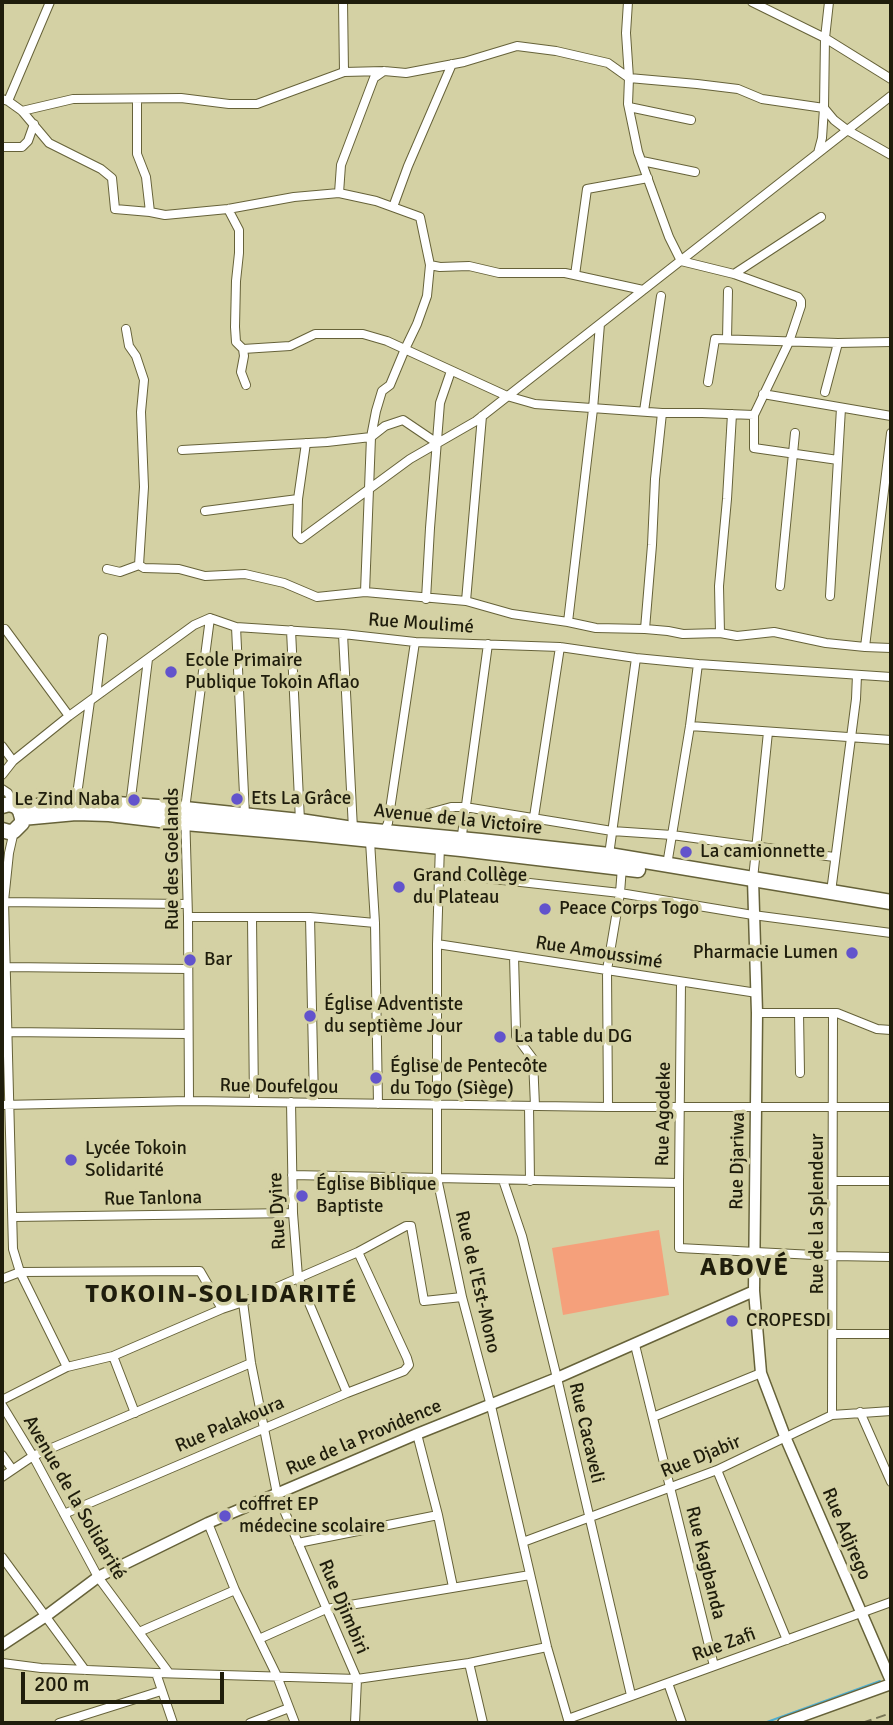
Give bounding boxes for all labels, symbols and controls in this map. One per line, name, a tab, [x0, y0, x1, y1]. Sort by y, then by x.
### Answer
street label: Rue Moulimé	[367, 609, 475, 639]
place label: Ecole Primaire Publique Tokoin Aflao	[185, 650, 360, 694]
marker: Ecole Primaire Publique Tokoin Aflao	[163, 664, 179, 680]
street label: Rue des Goelands	[162, 788, 184, 930]
place label: Ets La Grâce	[251, 788, 351, 810]
place label: Le Zind Naba	[14, 789, 120, 811]
marker: Ets La Grâce	[229, 791, 245, 807]
marker: Le Zind Naba	[126, 792, 142, 808]
street label: Avenue de la Victoire	[373, 800, 543, 840]
place label: La camionnette	[700, 841, 825, 863]
marker: La camionnette	[678, 844, 694, 860]
place label: Grand Collège du Plateau	[413, 865, 527, 909]
marker: Grand Collège du Plateau	[391, 879, 407, 895]
place label: Peace Corps Togo	[559, 898, 699, 920]
marker: Peace Corps Togo	[537, 901, 553, 917]
street label: Rue Amoussimé	[534, 932, 664, 974]
place label: Pharmacie Lumen	[693, 942, 838, 964]
marker: Pharmacie Lumen	[844, 945, 860, 961]
place label: Bar	[204, 949, 232, 971]
marker: Bar	[182, 952, 198, 968]
place label: Église Adventiste du septième Jour	[324, 994, 463, 1038]
marker: Église Adventiste du septième Jour	[302, 1008, 318, 1024]
place label: La table du DG	[514, 1026, 632, 1048]
marker: La table du DG	[492, 1029, 508, 1045]
place label: Église de Pentecôte du Togo (Siège)	[390, 1056, 548, 1100]
street label: Rue Agodeke	[652, 1061, 676, 1167]
marker: Église de Pentecôte du Togo (Siège)	[368, 1070, 384, 1086]
street label: Rue Doufelgou	[219, 1075, 339, 1099]
street label: Rue Djariwa	[726, 1112, 750, 1210]
street label: Rue de la Splendeur	[807, 1133, 829, 1295]
place label: Lycée Tokoin Solidarité	[85, 1138, 187, 1182]
marker: Lycée Tokoin Solidarité	[63, 1152, 79, 1168]
street label: Rue Dyire	[265, 1172, 291, 1250]
place label: Église Biblique Baptiste	[316, 1174, 436, 1218]
street label: Rue Tanlona	[104, 1187, 202, 1211]
marker: Église Biblique Baptiste	[294, 1188, 310, 1204]
street label: Rue de l'Est-Mono	[450, 1209, 504, 1355]
district label: ABOVÉ	[701, 1252, 789, 1284]
district label: TOKOIN-SOLIDARITÉ	[88, 1279, 356, 1311]
place label: CROPESDI	[746, 1310, 831, 1332]
marker: CROPESDI	[724, 1313, 740, 1329]
street label: Rue Cacaveli	[563, 1380, 609, 1486]
street label: Rue Palakoura	[172, 1392, 288, 1458]
street label: Rue de la Providence	[283, 1395, 445, 1481]
street label: Avenue de la Solidarité	[18, 1412, 130, 1584]
street label: Rue Djabir	[658, 1431, 744, 1483]
street label: Rue Adjrego	[816, 1485, 876, 1583]
place label: coffret EP médecine scolaire	[239, 1494, 385, 1538]
street label: Rue Kagbanda	[680, 1504, 730, 1622]
marker: coffret EP médecine scolaire	[217, 1508, 233, 1524]
street label: Rue Djimbiri	[313, 1556, 373, 1658]
street label: Rue Zafi	[689, 1623, 759, 1667]
scale bar	[24, 1658, 228, 1702]
text: 200 m	[34, 1671, 89, 1697]

